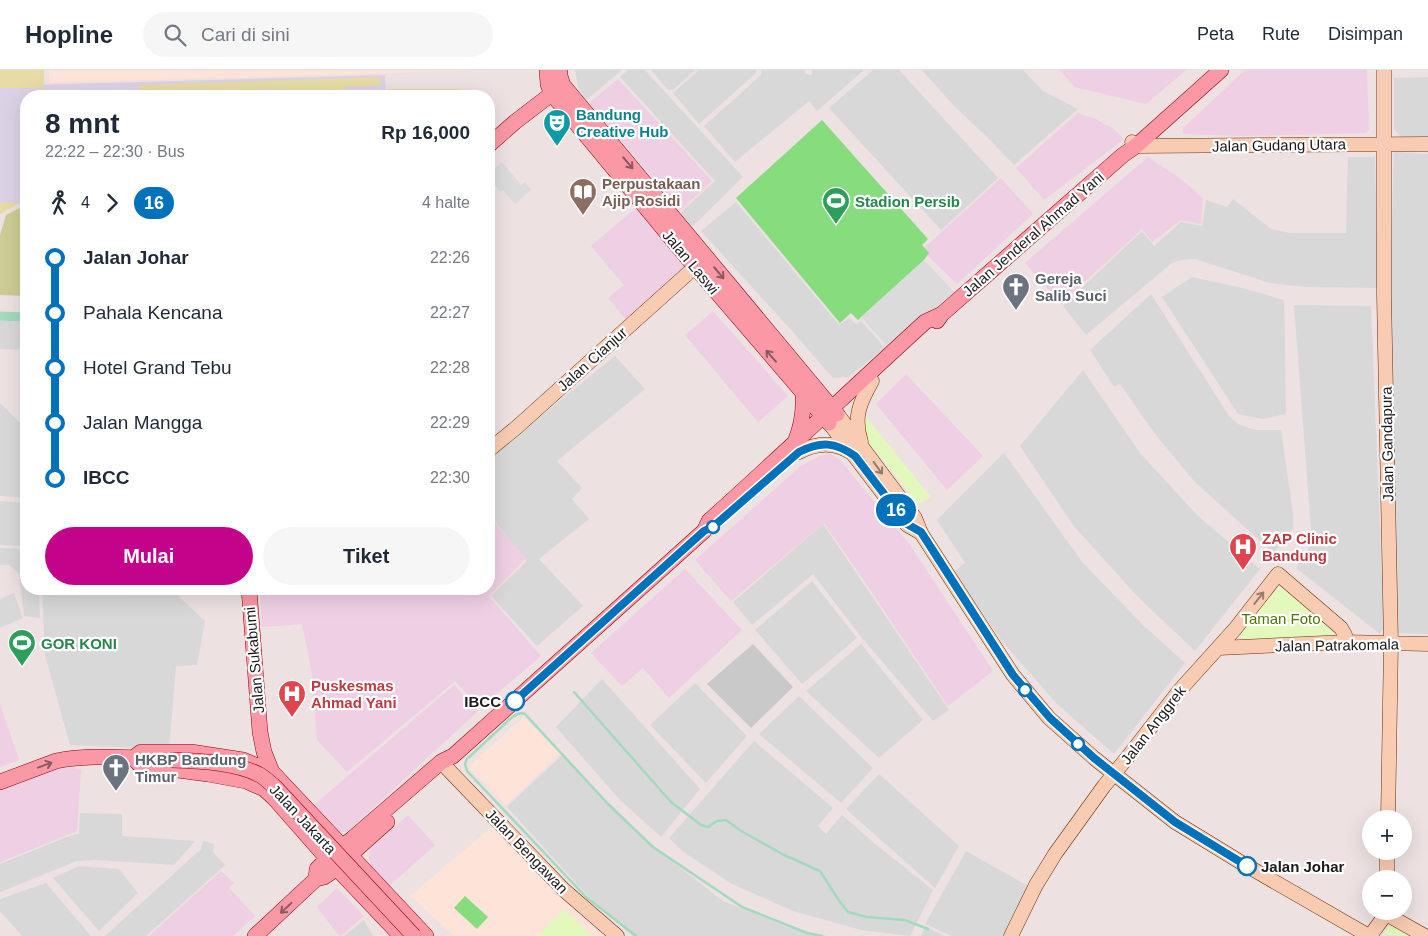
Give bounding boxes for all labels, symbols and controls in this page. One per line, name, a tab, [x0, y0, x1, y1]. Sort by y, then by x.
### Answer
search box	[143, 12, 493, 57]
text: Hopline	[25, 21, 113, 48]
icon: search	[161, 21, 189, 49]
text: Cari di sini	[201, 24, 290, 45]
text: Peta	[1197, 24, 1234, 44]
text: Rute	[1262, 24, 1300, 44]
text: Disimpan	[1328, 24, 1403, 44]
place label: Bandung Creative Hub	[576, 106, 669, 140]
text: 8 mnt	[45, 108, 120, 139]
theatre icon: Bandung Creative Hub	[542, 108, 572, 147]
text: Rp 16,000	[381, 122, 470, 143]
street label: Jalan Gudang Utara	[1212, 135, 1347, 155]
text: 22:22 – 22:30 · Bus	[45, 143, 185, 160]
one-way arrow	[622, 156, 633, 169]
street label: Jalan Jenderal Ahmad Yani	[959, 168, 1107, 300]
place label: Perpustakaan Ajip Rosidi	[602, 175, 700, 209]
library icon: Perpustakaan Ajip Rosidi	[568, 177, 598, 216]
sports icon: Stadion Persib	[821, 186, 851, 225]
icon: walk	[45, 189, 73, 217]
icon: forward	[98, 189, 126, 217]
text: 16	[144, 193, 164, 213]
place label: Stadion Persib	[855, 193, 960, 210]
text: 4	[81, 194, 90, 211]
text: 4 halte	[422, 194, 470, 211]
street label: Jalan Laswi	[659, 227, 723, 297]
text: Jalan Johar	[83, 247, 189, 268]
text: 22:26	[430, 249, 470, 266]
one-way arrow	[714, 266, 725, 279]
place label: Gereja Salib Suci	[1035, 270, 1107, 304]
church icon: Gereja Salib Suci	[1001, 272, 1031, 311]
text: Pahala Kencana	[83, 302, 222, 323]
text: 22:27	[430, 304, 470, 321]
street label: Jalan Cianjur	[554, 323, 630, 395]
one-way arrow	[766, 350, 777, 363]
text: Hotel Grand Tebu	[83, 357, 232, 378]
text: 22:28	[430, 359, 470, 376]
street label: Jalan Gandapura	[1377, 386, 1397, 502]
text: Jalan Mangga	[83, 412, 202, 433]
text: 22:29	[430, 414, 470, 431]
one-way arrow	[873, 461, 883, 475]
text: IBCC	[83, 467, 129, 488]
text: 22:30	[430, 469, 470, 486]
line badge: 16	[874, 494, 918, 526]
text: 16	[886, 500, 906, 520]
unlabelled marker	[706, 520, 720, 534]
button: Mulai	[45, 527, 253, 585]
button: Tiket	[263, 527, 470, 585]
place label: ZAP Clinic Bandung	[1262, 530, 1337, 564]
hospital icon: ZAP Clinic Bandung	[1228, 532, 1258, 571]
one-way arrow	[1254, 592, 1265, 605]
street label: Jalan Sukabumi	[241, 606, 267, 714]
park label: Taman Foto	[1241, 610, 1321, 627]
sports icon: GOR KONI	[7, 628, 37, 667]
place label: GOR KONI	[41, 635, 117, 652]
street label: Jalan Patrakomala	[1275, 635, 1400, 655]
place label: Puskesmas Ahmad Yani	[311, 677, 397, 711]
hospital icon: Puskesmas Ahmad Yani	[277, 679, 307, 718]
street label: Jalan Anggrek	[1117, 682, 1189, 768]
unlabelled marker	[1018, 683, 1032, 697]
marker: IBCC	[505, 691, 525, 711]
place label: IBCC	[464, 693, 501, 710]
unlabelled marker	[1071, 737, 1085, 751]
place label: HKBP Bandung Timur	[135, 751, 246, 785]
church icon: HKBP Bandung Timur	[101, 753, 131, 792]
one-way arrow	[37, 760, 53, 769]
street label: Jalan Jakarta	[266, 781, 340, 858]
street label: Jalan Bengawan	[482, 805, 572, 897]
map controls	[1362, 810, 1412, 920]
button: +	[1362, 810, 1412, 860]
marker: Jalan Johar	[1237, 856, 1257, 876]
place label: Jalan Johar	[1261, 858, 1345, 875]
button: −	[1362, 870, 1412, 920]
one-way arrow	[279, 902, 292, 914]

